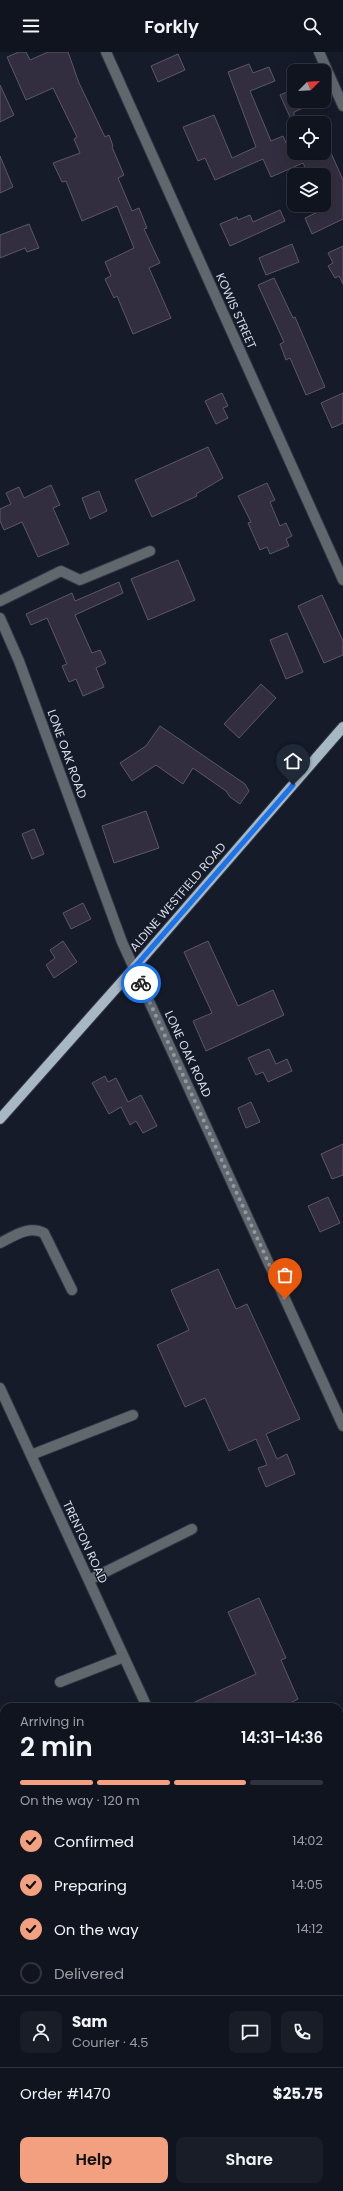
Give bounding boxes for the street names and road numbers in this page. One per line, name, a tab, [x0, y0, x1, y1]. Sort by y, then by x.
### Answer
street label: KOWIS STREET	[212, 270, 261, 352]
street label: LONE OAK ROAD	[43, 707, 91, 801]
street label: ALDINE WESTFIELD ROAD	[126, 839, 230, 955]
street label: LONE OAK ROAD	[161, 1008, 216, 1100]
street label: TRENTON ROAD	[59, 1498, 112, 1586]

